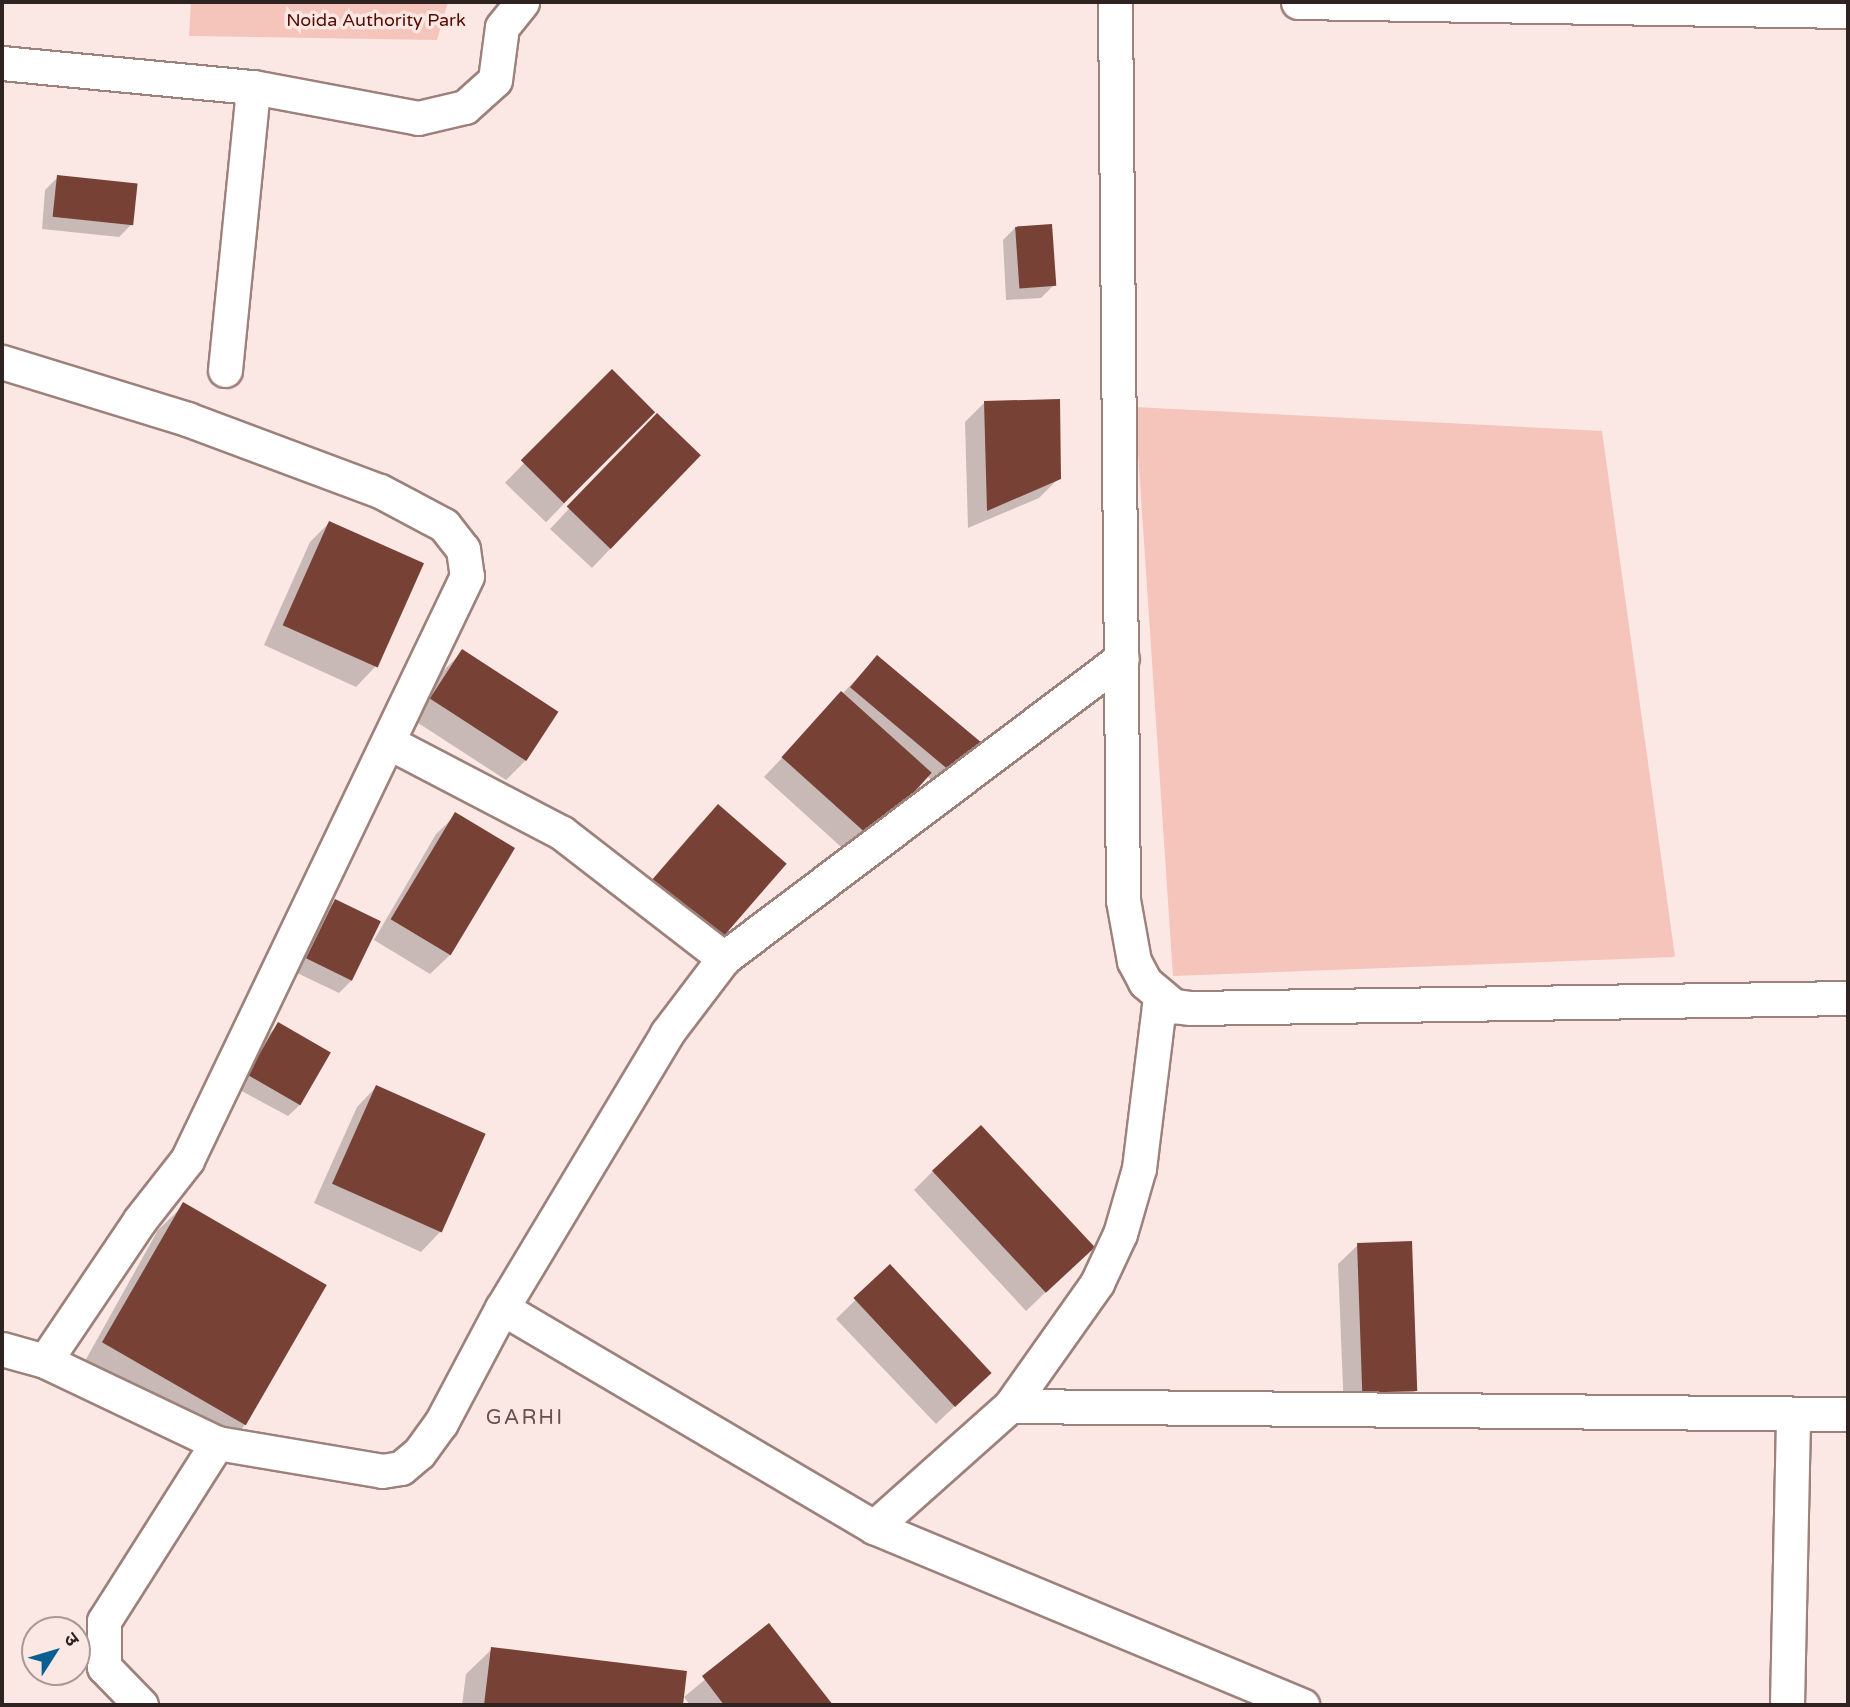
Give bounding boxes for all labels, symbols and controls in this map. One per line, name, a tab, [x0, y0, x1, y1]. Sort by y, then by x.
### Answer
park label: Noida Authority Park	[286, 9, 466, 31]
district label: GARHI	[486, 1405, 564, 1431]
north arrow	[21, 1616, 91, 1686]
text: उ	[59, 1629, 83, 1651]

